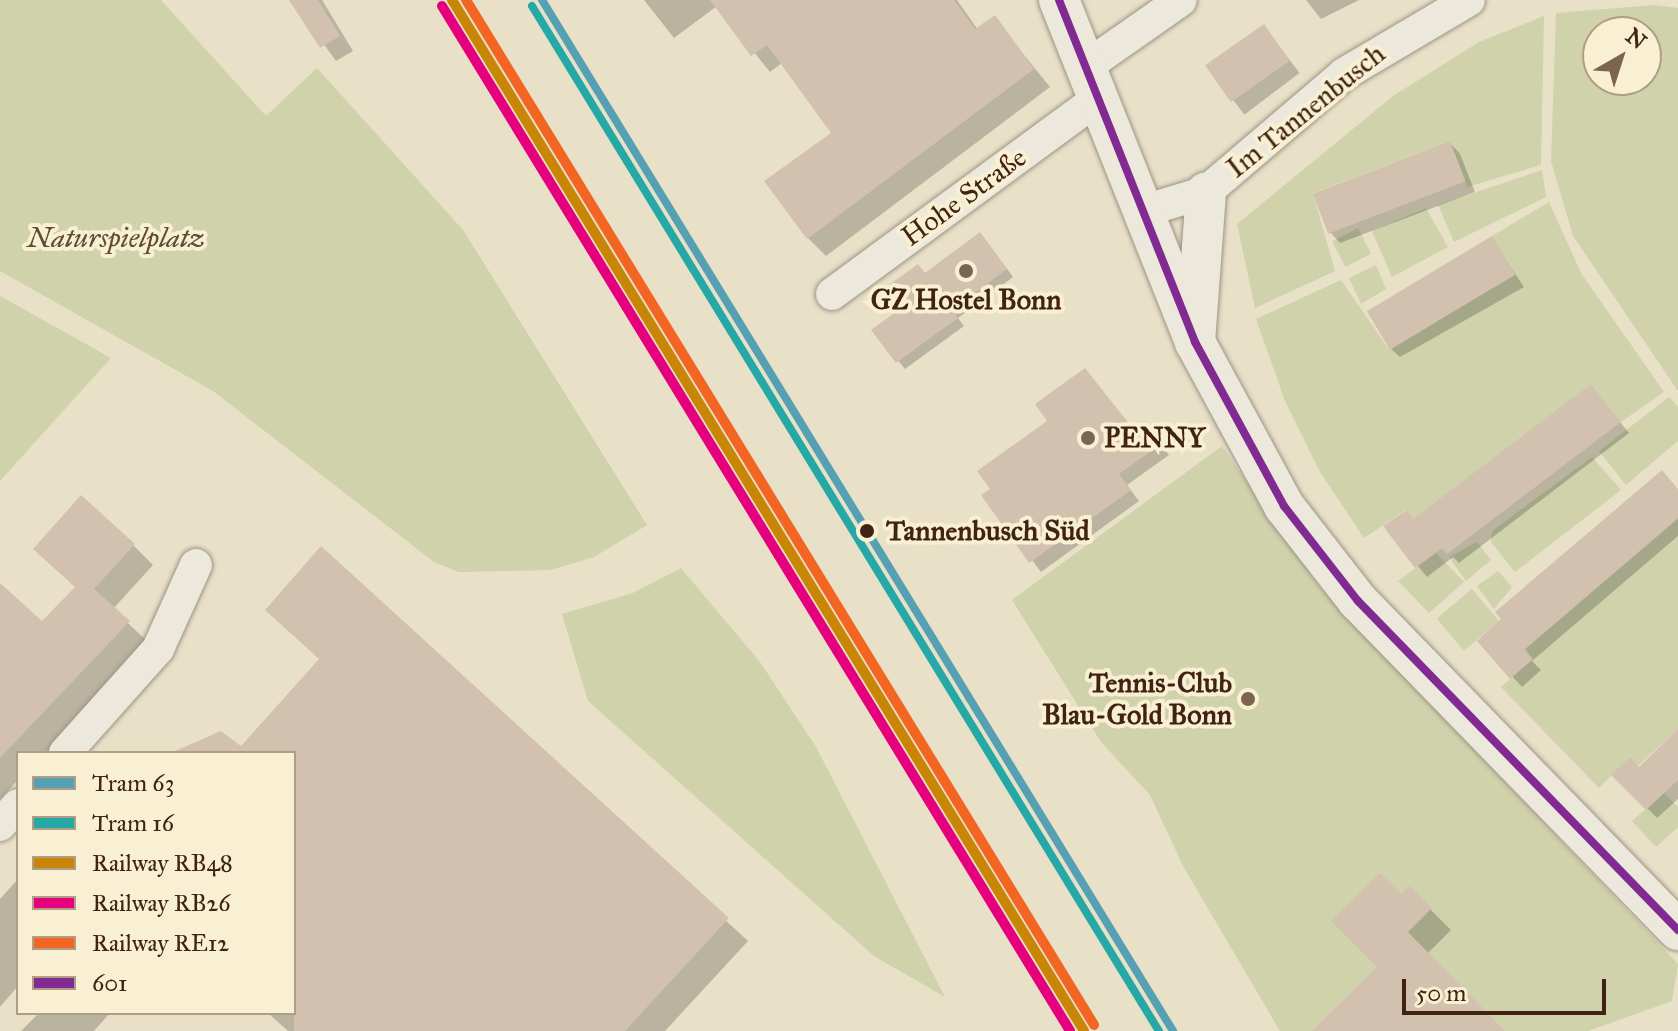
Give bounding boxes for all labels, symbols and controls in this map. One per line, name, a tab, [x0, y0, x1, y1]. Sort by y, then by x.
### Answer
north arrow	[1582, 16, 1662, 96]
text: N	[1620, 22, 1652, 55]
street label: Im Tannenbusch	[1220, 37, 1392, 185]
street label: Hohe Straße	[895, 141, 1033, 253]
park label: Naturspielplatz	[27, 221, 205, 255]
marker: GZ Hostel Bonn	[957, 262, 975, 280]
place label: GZ Hostel Bonn	[871, 283, 1061, 317]
place label: PENNY	[1104, 421, 1205, 455]
marker: PENNY	[1079, 429, 1097, 447]
place label: Tannenbusch Süd	[886, 514, 1089, 548]
marker: Tannenbusch Süd	[855, 519, 879, 543]
place label: Tennis-Club Blau-Gold Bonn	[1042, 666, 1232, 732]
marker: Tennis-Club Blau-Gold Bonn	[1239, 690, 1257, 708]
legend	[16, 751, 296, 1015]
text: Tram 63	[92, 768, 174, 798]
text: Tram 16	[92, 808, 174, 838]
text: Railway RB48	[92, 848, 233, 878]
text: Railway RB26	[92, 888, 231, 918]
text: Railway RE12	[92, 928, 229, 958]
scale bar	[1406, 963, 1610, 1013]
text: 601	[92, 968, 128, 998]
text: 50 m	[1416, 978, 1466, 1008]

